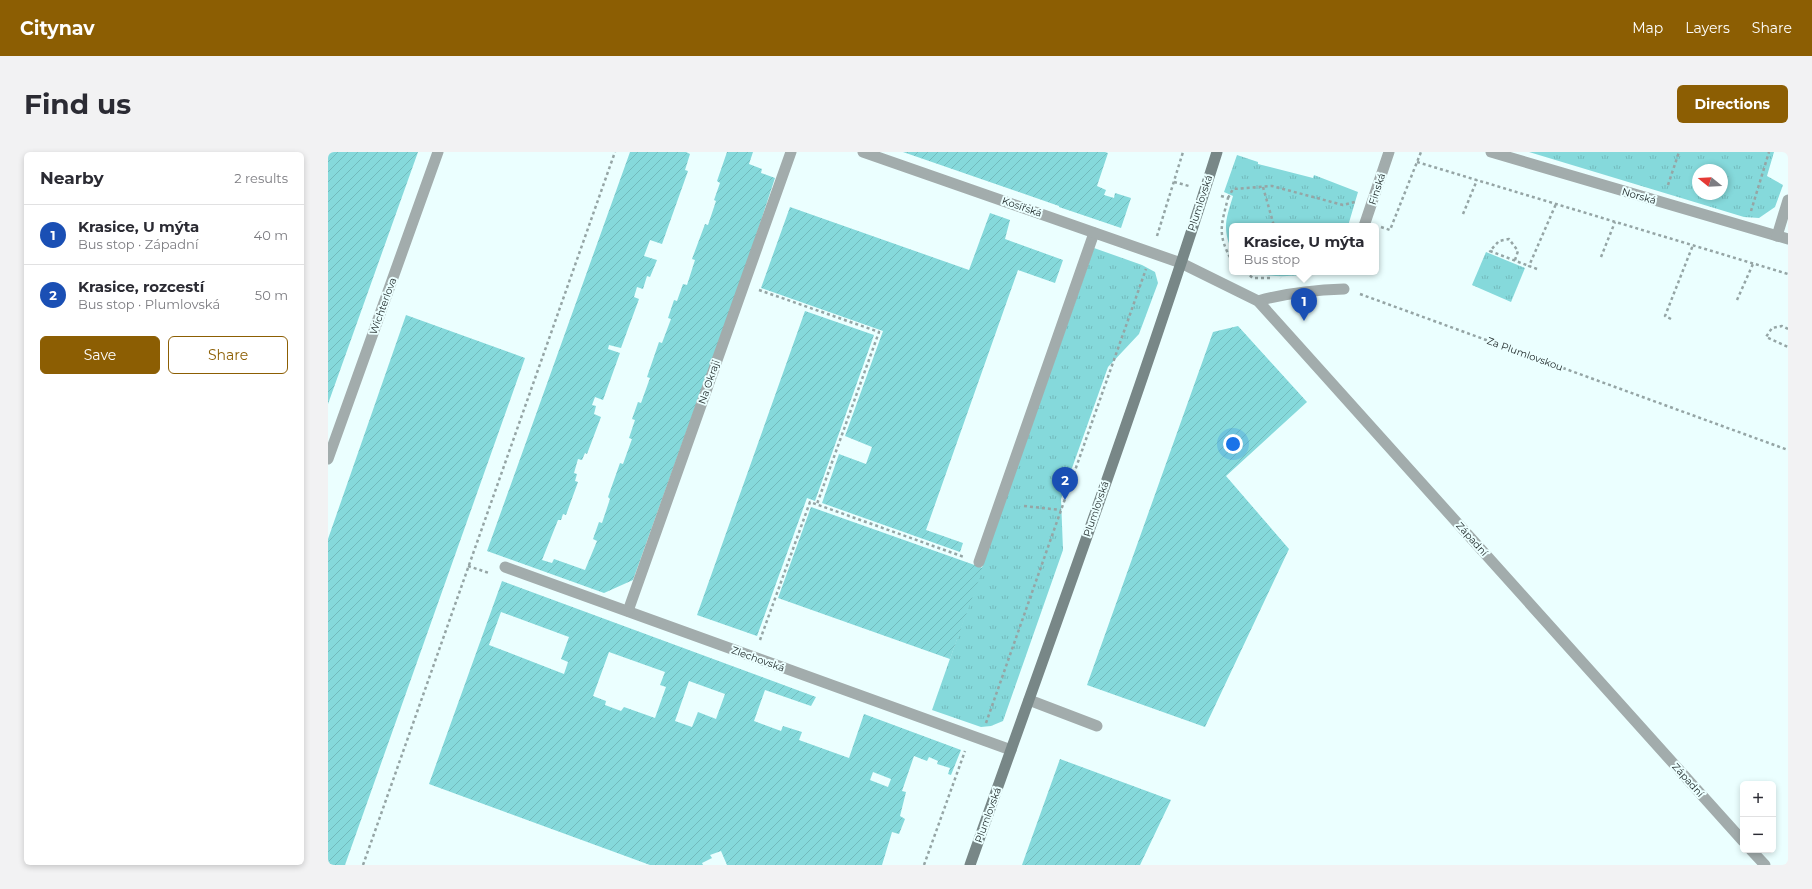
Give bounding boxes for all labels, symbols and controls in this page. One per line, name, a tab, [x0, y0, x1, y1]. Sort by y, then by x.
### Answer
text: Citynav	[20, 17, 95, 40]
text: Map	[1632, 19, 1663, 37]
text: Layers	[1685, 19, 1730, 37]
text: Share	[1752, 19, 1792, 37]
button: Directions	[1677, 85, 1788, 123]
text: Find us	[24, 87, 131, 121]
north arrow	[1692, 164, 1728, 200]
text: Nearby	[40, 168, 104, 188]
text: 2 results	[234, 170, 288, 186]
street label: Finská	[1366, 172, 1388, 206]
street label: Plumlovská	[1185, 173, 1215, 233]
street label: Norská	[1620, 185, 1658, 207]
street label: Kosířská	[1000, 194, 1044, 220]
text: Krasice, U mýta	[78, 217, 199, 236]
popup	[1229, 223, 1379, 275]
text: 1	[50, 227, 56, 243]
text: 40 m	[254, 227, 288, 243]
text: Krasice, U mýta	[1243, 232, 1365, 251]
text: Bus stop · Západní	[78, 236, 198, 252]
text: Bus stop	[1243, 251, 1300, 267]
street label: Wichterlova	[367, 276, 399, 336]
text: Krasice, rozcestí	[78, 277, 204, 296]
text: 2	[49, 287, 57, 303]
text: 50 m	[255, 287, 288, 303]
pin: 1	[1291, 288, 1317, 321]
text: Bus stop · Plumlovská	[78, 296, 220, 312]
street label: Za Plumlovskou	[1485, 334, 1565, 374]
button: Save	[40, 336, 160, 374]
button: Share	[168, 336, 288, 374]
street label: Na Okraji	[695, 358, 723, 406]
your location	[1223, 434, 1243, 454]
pin: 2	[1052, 467, 1078, 500]
street label: Plumlovská	[1080, 479, 1112, 539]
street label: Západní	[1453, 519, 1492, 560]
street label: Zlechovská	[730, 643, 786, 675]
street label: Západní	[1669, 760, 1708, 801]
map controls	[1740, 781, 1776, 853]
button: +	[1740, 781, 1776, 817]
street label: Plumlovská	[972, 786, 1004, 844]
button: −	[1740, 817, 1776, 853]

